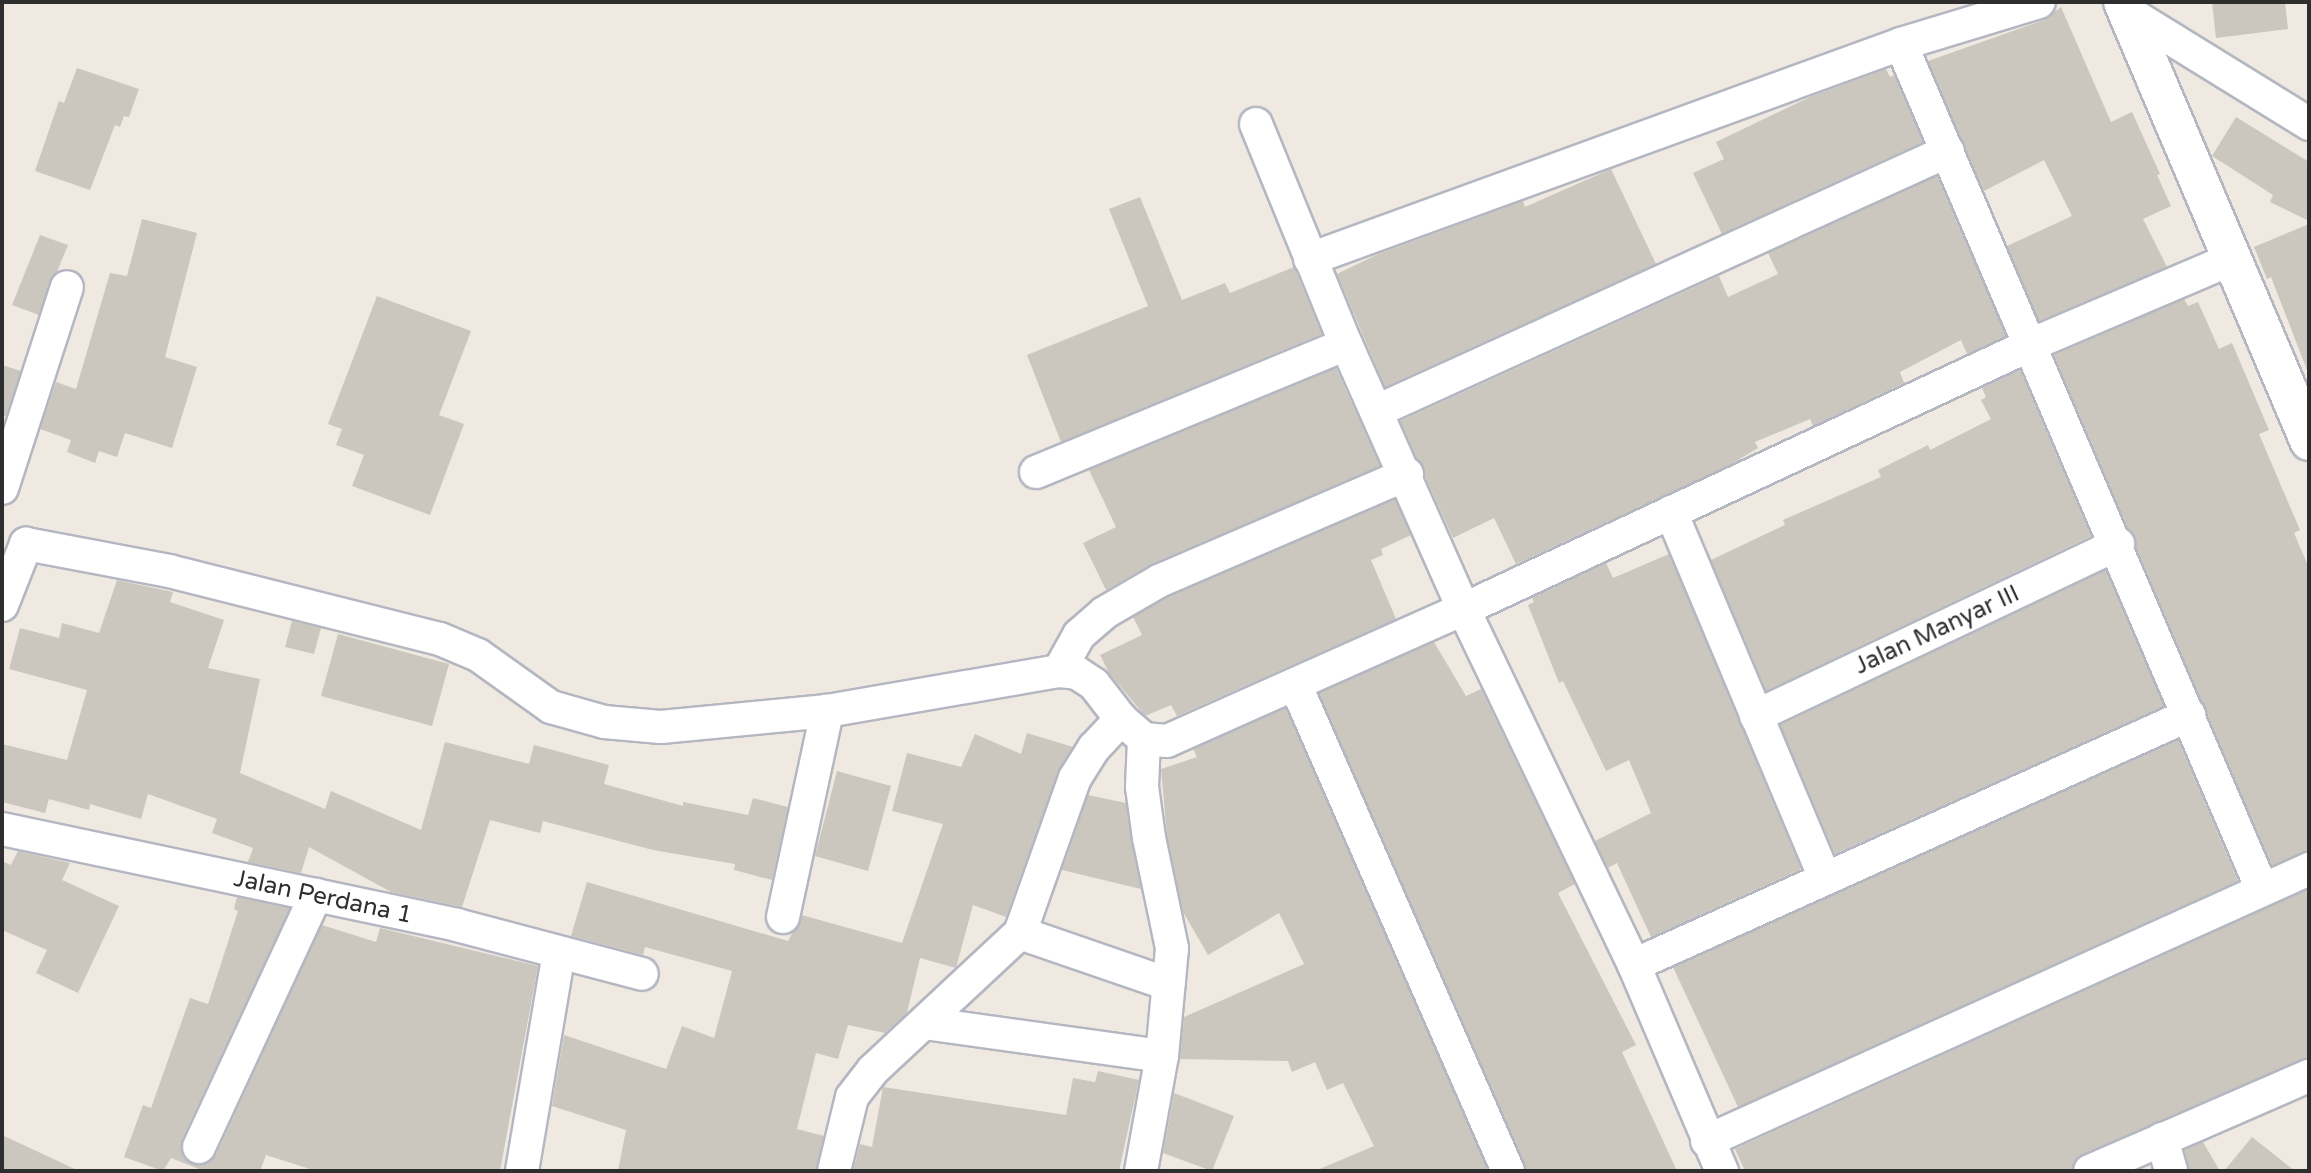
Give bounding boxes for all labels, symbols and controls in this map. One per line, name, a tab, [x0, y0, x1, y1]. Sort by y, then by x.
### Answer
street label: Jalan Manyar III	[1850, 579, 2024, 681]
street label: Jalan Perdana 1	[231, 864, 415, 930]

